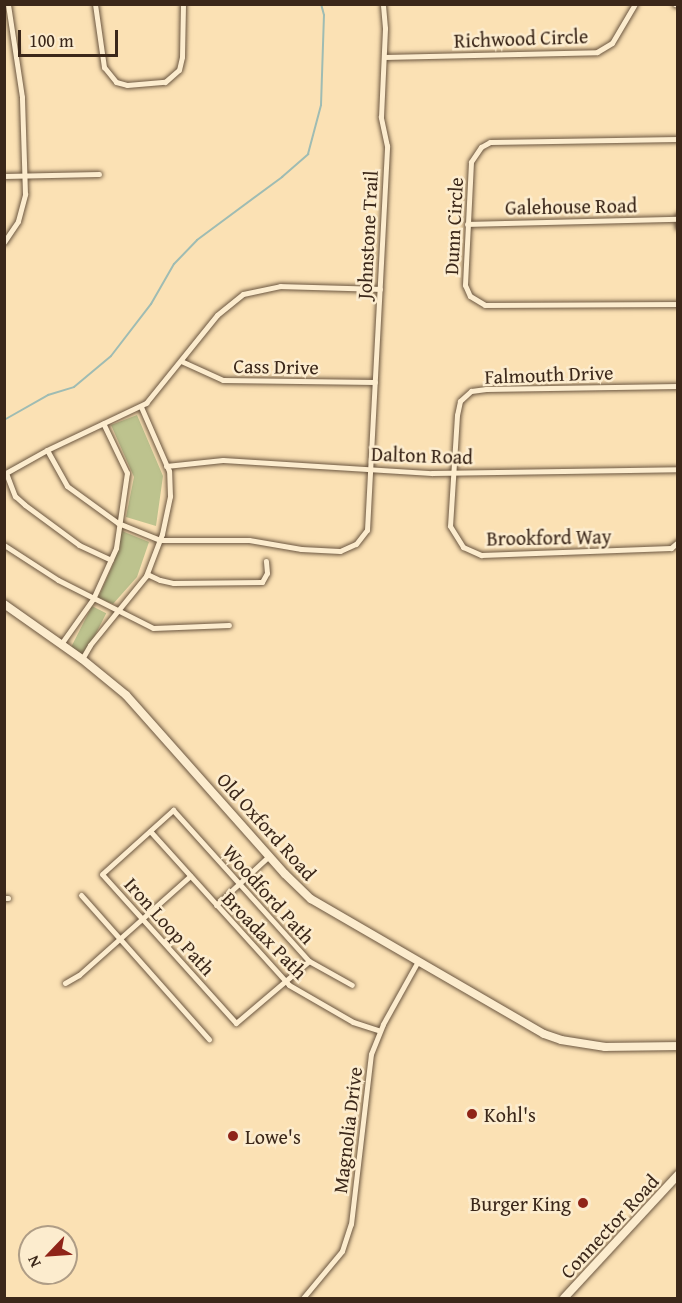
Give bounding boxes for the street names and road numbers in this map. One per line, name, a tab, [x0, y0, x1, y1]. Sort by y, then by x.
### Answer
street label: Richwood Circle	[453, 24, 589, 52]
street label: Johnstone Trail	[352, 170, 382, 300]
street label: Dunn Circle	[438, 177, 468, 275]
street label: Galehouse Road	[505, 193, 637, 219]
street label: Cass Drive	[233, 353, 319, 379]
street label: Falmouth Drive	[484, 360, 614, 388]
street label: Dalton Road	[371, 441, 473, 469]
street label: Brookford Way	[486, 524, 612, 550]
street label: Old Oxford Road	[212, 767, 322, 885]
street label: Woodford Path	[218, 839, 320, 949]
street label: Iron Loop Path	[120, 872, 220, 980]
street label: Broadax Path	[217, 886, 313, 984]
street label: Magnolia Drive	[327, 1065, 367, 1195]
street label: Connector Road	[555, 1169, 663, 1283]

